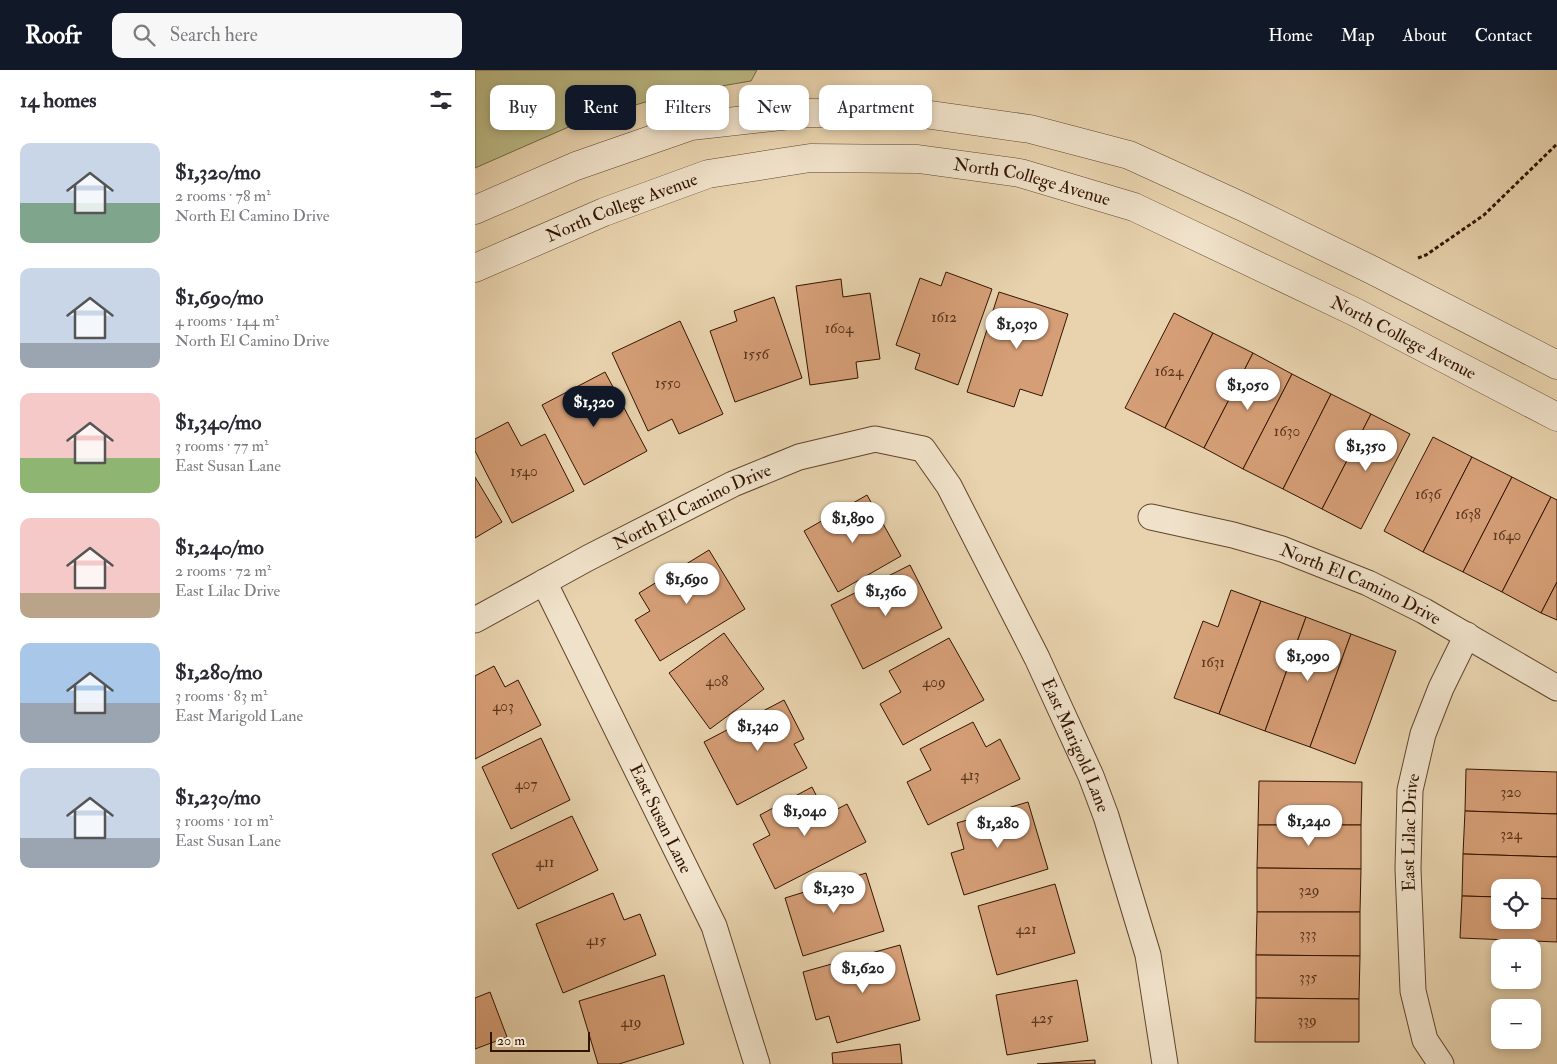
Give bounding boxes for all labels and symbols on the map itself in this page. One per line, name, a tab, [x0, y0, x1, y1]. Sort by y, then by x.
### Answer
street label: North College Avenue	[952, 153, 1114, 211]
street label: North College Avenue	[543, 168, 701, 248]
street label: North College Avenue	[1327, 291, 1481, 385]
house number: 1612	[931, 308, 957, 327]
pin: $1,030	[976, 308, 1058, 350]
house number: 1604	[825, 319, 854, 338]
house number: 1556	[743, 345, 770, 364]
house number: 1624	[1155, 362, 1184, 381]
pin: $1,050	[1207, 368, 1289, 411]
house number: 1550	[655, 374, 681, 393]
pin: $1,320	[553, 386, 635, 428]
house number: 1630	[1274, 422, 1300, 441]
pin: $1,350	[1325, 430, 1407, 472]
street label: North El Camino Drive	[609, 458, 775, 555]
house number: 1540	[510, 462, 538, 481]
house number: 1636	[1415, 485, 1443, 504]
pin: $1,890	[812, 502, 894, 544]
house number: 1638	[1455, 505, 1481, 524]
house number: 1640	[1493, 526, 1521, 545]
street label: North El Camino Drive	[1277, 538, 1445, 631]
pin: $1,690	[646, 562, 728, 605]
pin: $1,360	[845, 574, 927, 617]
pin: $1,090	[1267, 640, 1349, 682]
house number: 1631	[1201, 653, 1225, 672]
house number: 408	[706, 672, 728, 691]
house number: 409	[922, 673, 946, 692]
street label: East Marigold Lane	[1036, 675, 1115, 816]
house number: 403	[492, 697, 514, 716]
pin: $1,340	[717, 710, 799, 752]
street label: East Susan Lane	[624, 760, 697, 878]
house number: 413	[960, 766, 980, 785]
street label: East Lilac Drive	[1397, 771, 1426, 892]
house number: 407	[515, 775, 537, 794]
house number: 320	[1500, 783, 1522, 802]
pin: $1,040	[764, 794, 846, 837]
pin: $1,240	[1268, 804, 1350, 847]
pin: $1,280	[957, 806, 1039, 849]
house number: 324	[1500, 825, 1523, 844]
house number: 411	[536, 853, 554, 872]
pin: $1,230	[793, 872, 875, 914]
house number: 329	[1298, 881, 1320, 900]
house number: 421	[1015, 920, 1037, 939]
house number: 333	[1299, 925, 1317, 944]
house number: 415	[586, 931, 606, 950]
pin: $1,620	[822, 952, 904, 994]
house number: 335	[1299, 968, 1317, 987]
house number: 425	[1031, 1009, 1054, 1028]
house number: 339	[1297, 1011, 1317, 1030]
house number: 419	[620, 1013, 642, 1032]
scale bar	[490, 1029, 590, 1052]

